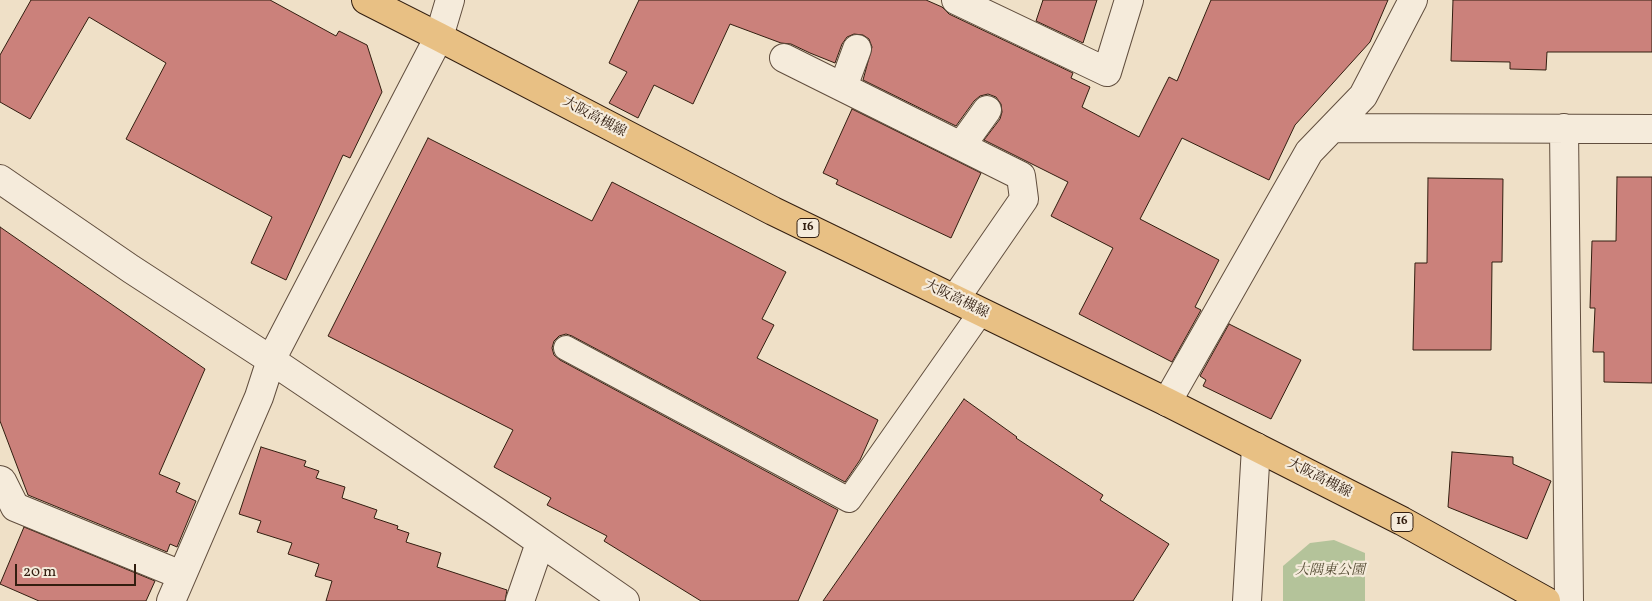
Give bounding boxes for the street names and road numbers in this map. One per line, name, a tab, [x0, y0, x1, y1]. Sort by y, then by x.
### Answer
street label: 大阪高槻線	[559, 94, 629, 142]
road number: 16	[797, 218, 819, 238]
street label: 大阪高槻線	[921, 277, 991, 323]
street label: 大阪高槻線	[1284, 456, 1354, 502]
road number: 16	[1391, 512, 1413, 532]

